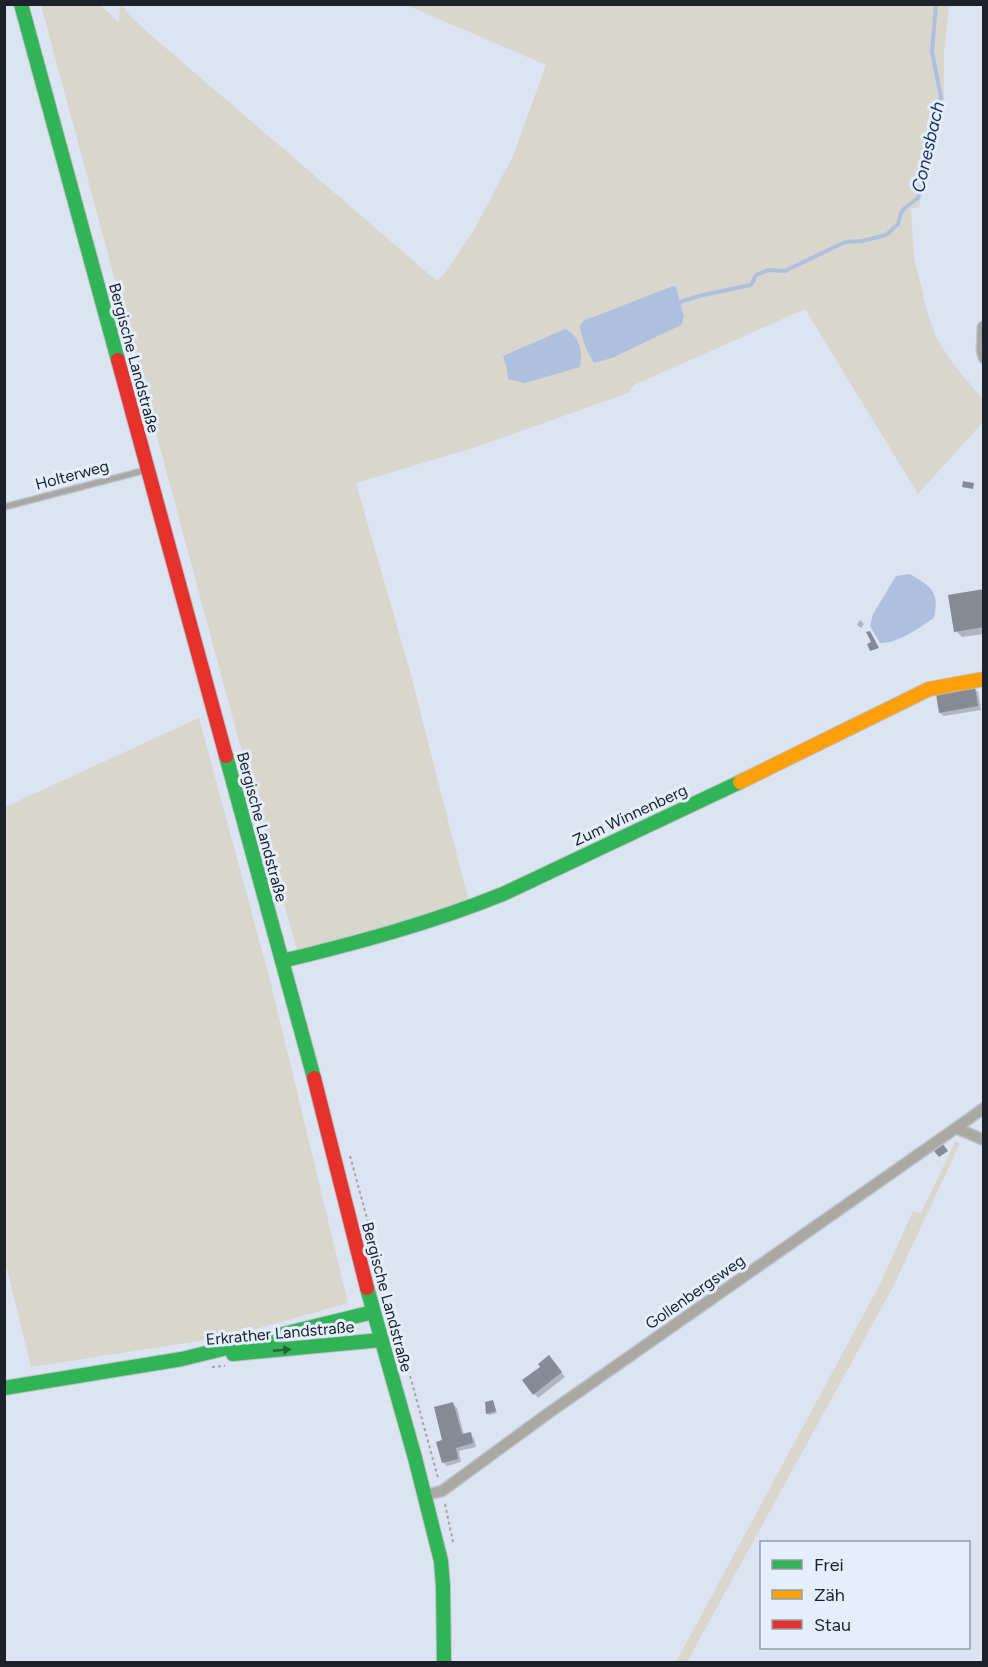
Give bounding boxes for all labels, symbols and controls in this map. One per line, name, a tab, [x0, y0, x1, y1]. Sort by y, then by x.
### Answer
water label: Conesbach	[907, 99, 949, 195]
street label: Bergische Landstraße	[105, 281, 163, 435]
street label: Holterweg	[33, 456, 111, 494]
street label: Bergische Landstraße	[233, 750, 291, 904]
street label: Zum Winnenberg	[570, 780, 690, 850]
street label: Bergische Landstraße	[358, 1220, 416, 1374]
street label: Gollenbergsweg	[642, 1251, 748, 1333]
street label: Erkrather Landstraße	[205, 1317, 355, 1349]
one-way arrow	[273, 1345, 292, 1355]
legend	[760, 1541, 970, 1649]
text: Frei	[814, 1554, 844, 1576]
text: Zäh	[814, 1584, 845, 1606]
text: Stau	[814, 1614, 851, 1636]

